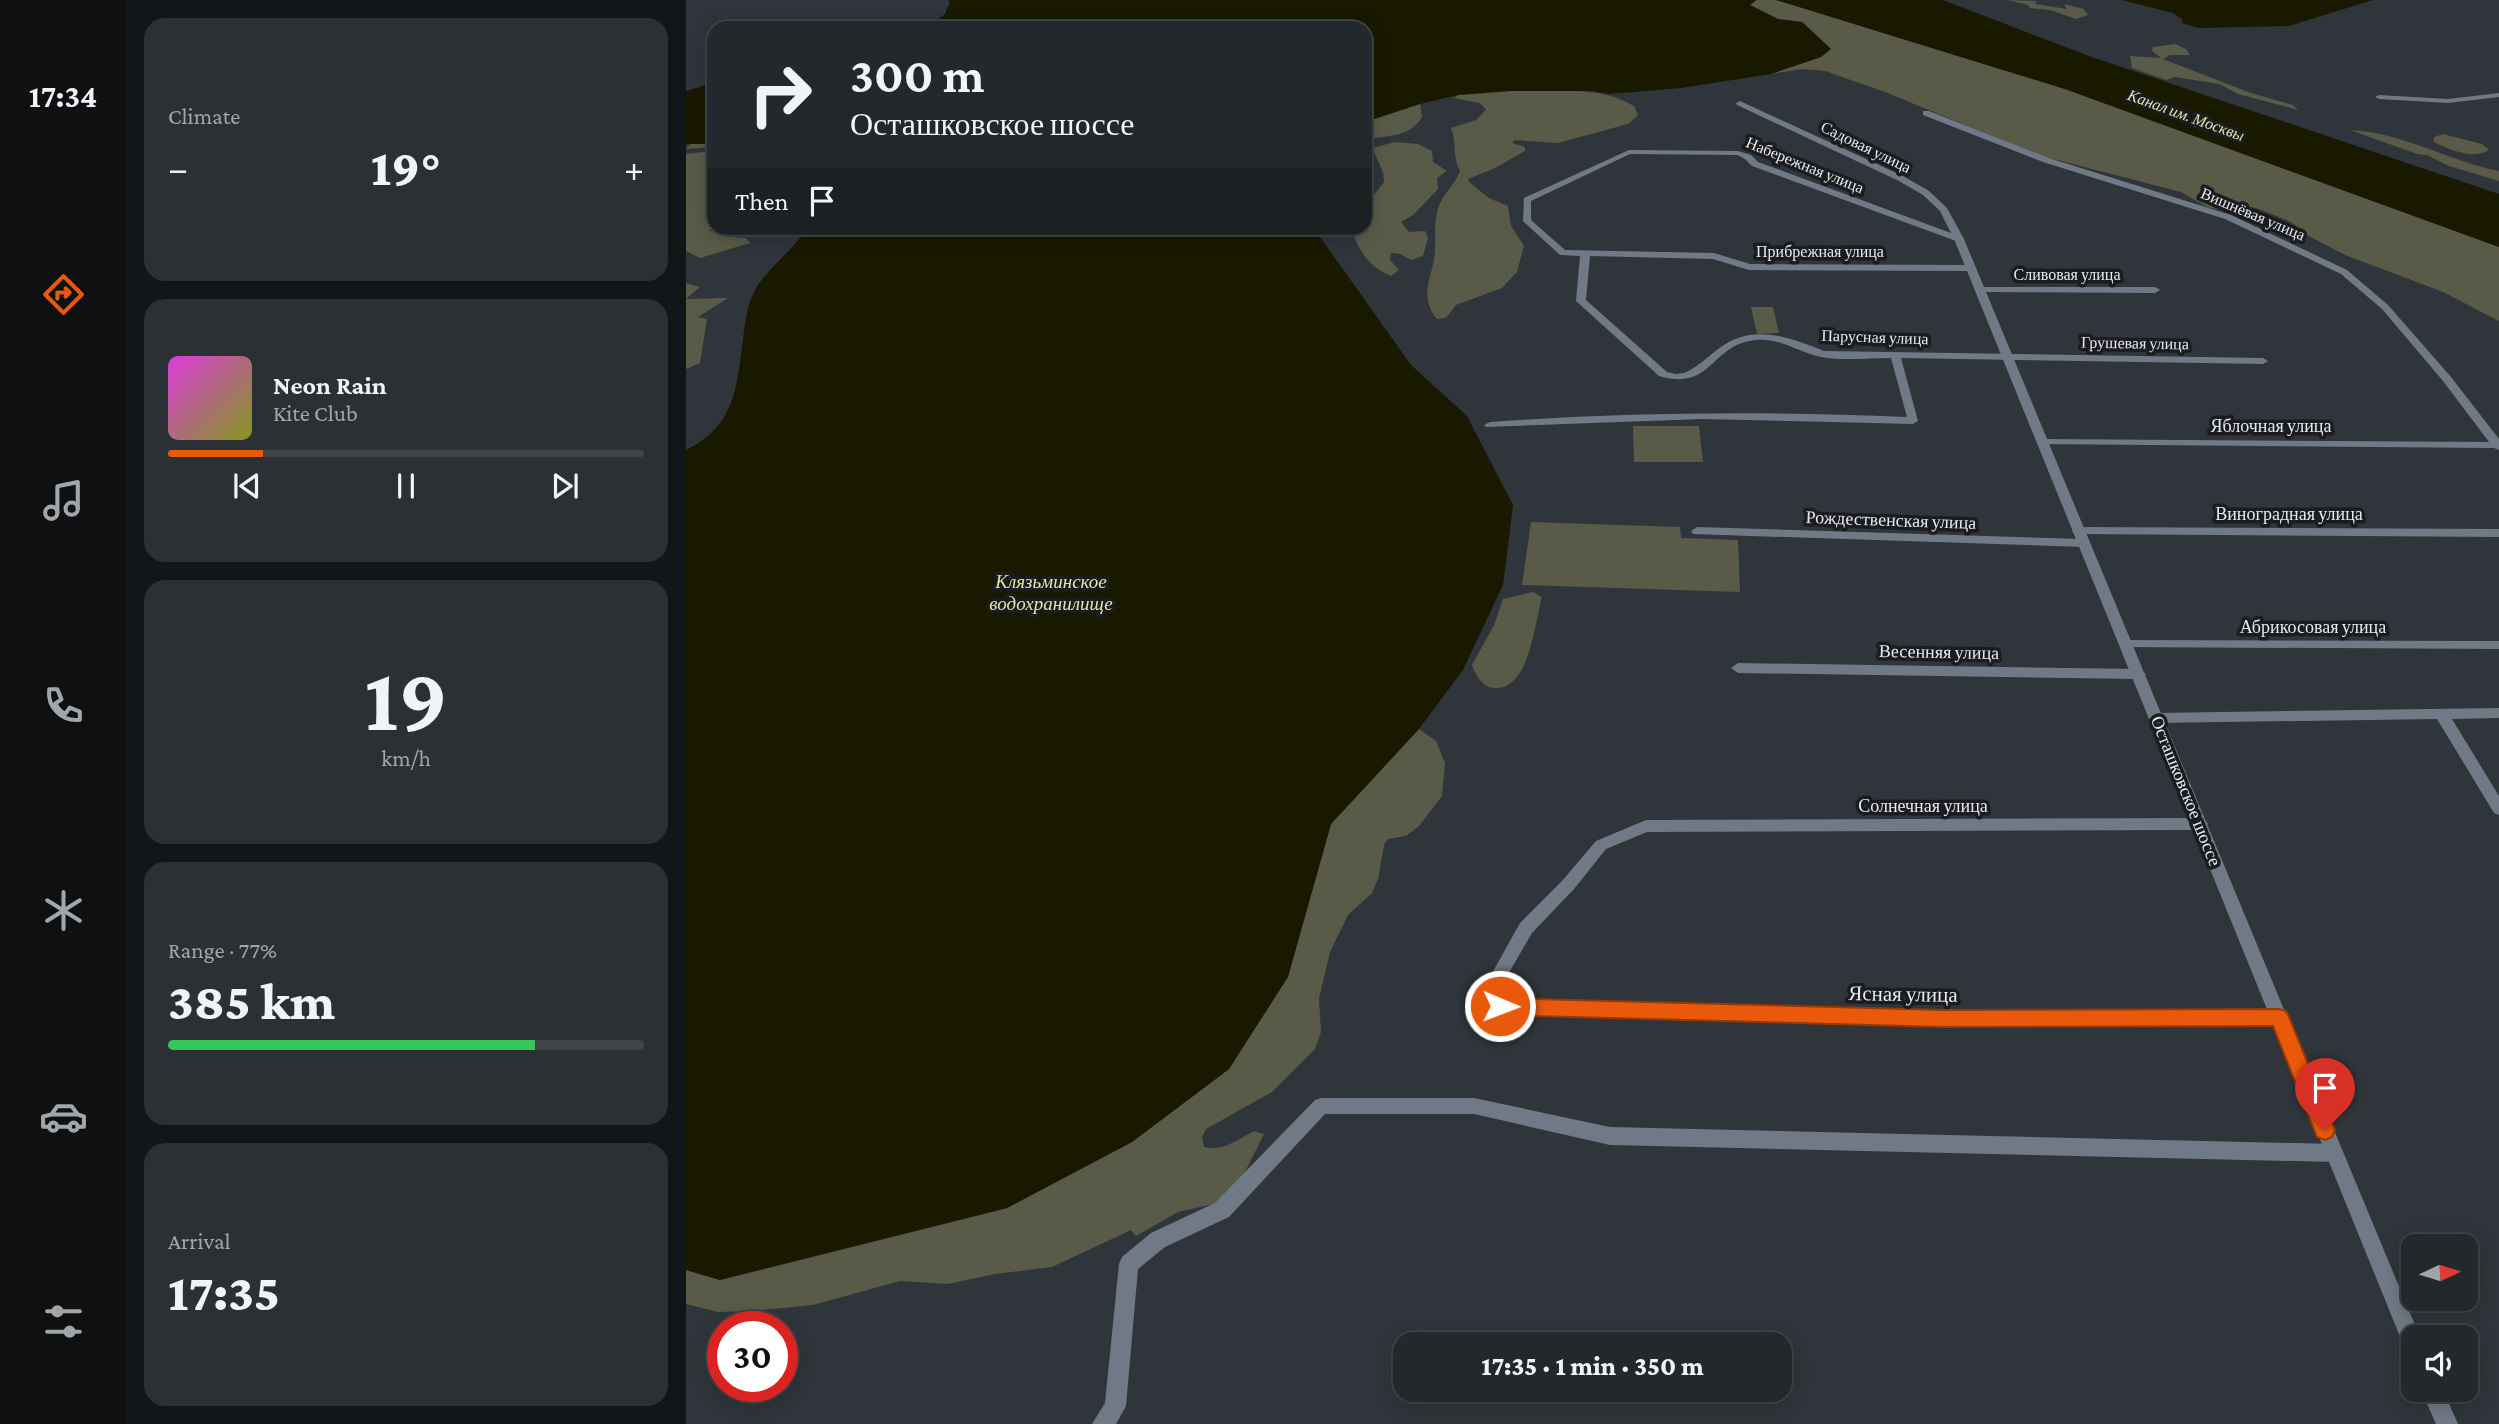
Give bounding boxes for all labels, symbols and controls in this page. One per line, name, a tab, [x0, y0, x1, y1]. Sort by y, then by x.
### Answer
text: 300 m	[850, 48, 984, 103]
icon: right	[735, 49, 826, 140]
text: 17:34	[29, 78, 97, 114]
water label: Канал им. Москвы	[2124, 86, 2247, 144]
text: Climate	[168, 103, 240, 129]
text: Осташковское шоссе	[850, 106, 1135, 142]
street label: Садовая улица	[1818, 118, 1914, 177]
street label: Набережная улица	[1743, 134, 1866, 197]
text: 19°	[371, 138, 441, 196]
text: −	[168, 147, 188, 189]
text: +	[624, 147, 644, 189]
icon: arrive	[803, 182, 841, 220]
street label: Вишнёвая улица	[2198, 184, 2308, 245]
text: Then	[735, 187, 789, 216]
street label: Прибрежная улица	[1756, 243, 1884, 261]
street label: Сливовая улица	[2014, 266, 2120, 284]
icon: directions	[39, 270, 88, 319]
street label: Парусная улица	[1821, 327, 1929, 348]
street label: Грушевая улица	[2081, 334, 2189, 353]
text: Neon Rain	[273, 371, 387, 400]
text: Kite Club	[273, 400, 358, 426]
street label: Яблочная улица	[2210, 416, 2332, 436]
icon: previous	[228, 467, 266, 505]
icon: pause	[387, 467, 425, 505]
icon: next	[546, 467, 584, 505]
icon: music	[39, 476, 88, 525]
street label: Виноградная улица	[2215, 504, 2363, 524]
street label: Рождественская улица	[1805, 507, 1977, 533]
water label: Клязьминское водохранилище	[989, 571, 1113, 614]
street label: Абрикосовая улица	[2240, 617, 2386, 637]
street label: Весенняя улица	[1879, 641, 1999, 663]
text: 19	[364, 648, 448, 750]
icon: phone	[39, 681, 88, 730]
street label: Осташковское шоссе	[2147, 713, 2225, 869]
text: km/h	[381, 745, 431, 771]
street label: Солнечная улица	[1858, 796, 1988, 816]
icon: climate	[39, 886, 88, 935]
text: Range · 77%	[168, 937, 277, 963]
position arrow	[1463, 969, 1537, 1043]
text: 385 km	[168, 972, 335, 1030]
street label: Ясная улица	[1848, 981, 1959, 1007]
pin	[2295, 1058, 2355, 1130]
icon: arrive	[2306, 1069, 2344, 1107]
icon: car	[39, 1092, 88, 1141]
text: Arrival	[168, 1228, 231, 1254]
north arrow	[2401, 1234, 2478, 1311]
map controls	[2401, 1234, 2478, 1402]
text: 17:35	[168, 1263, 280, 1321]
icon: filters	[39, 1297, 88, 1346]
speed limit sign: 30	[707, 1311, 798, 1402]
button: sound	[2401, 1325, 2478, 1402]
text: 17:35 · 1 min · 350 m	[1481, 1352, 1704, 1381]

